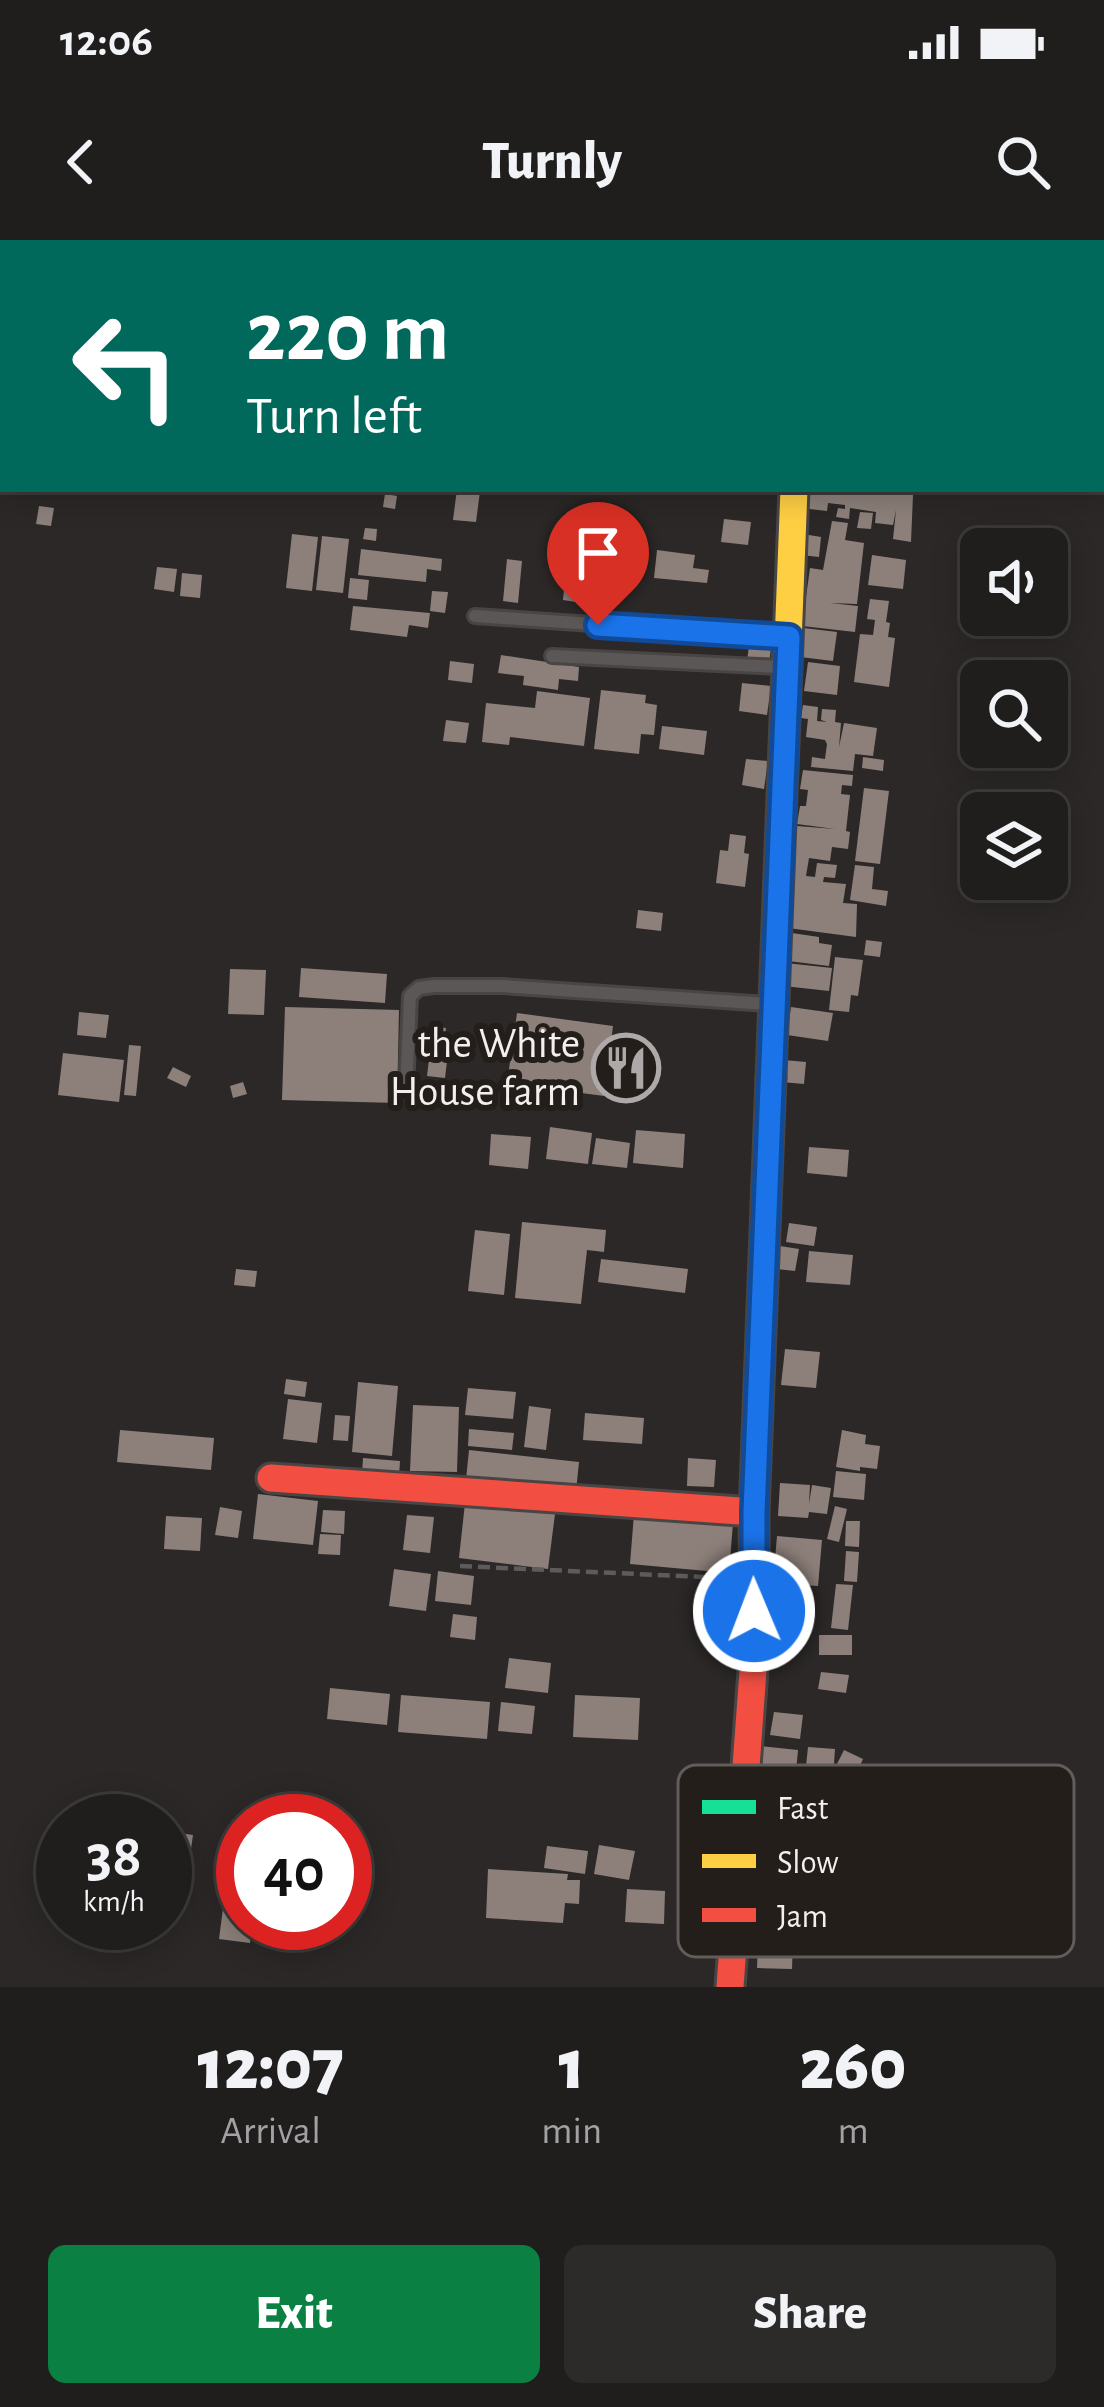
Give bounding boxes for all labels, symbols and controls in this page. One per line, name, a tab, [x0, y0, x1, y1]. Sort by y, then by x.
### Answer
text: 12:06	[60, 19, 153, 64]
icon: back	[48, 129, 114, 195]
icon: search	[990, 129, 1056, 195]
text: Turnly	[482, 135, 622, 189]
icon: left	[48, 288, 204, 444]
text: 220 m	[246, 292, 449, 376]
text: Turn left	[246, 390, 422, 444]
pin	[547, 502, 649, 625]
icon: arrive	[565, 520, 631, 586]
map controls	[960, 528, 1068, 900]
button: sound	[960, 528, 1068, 636]
button: search	[960, 660, 1068, 768]
button: layers	[960, 792, 1068, 900]
place label: the White House farm	[390, 1023, 580, 1113]
restaurant icon: the White House farm	[591, 1033, 661, 1103]
position arrow	[691, 1548, 817, 1674]
legend	[678, 1765, 1074, 1957]
text: Fast	[777, 1793, 829, 1826]
speed limit sign: 40	[216, 1794, 372, 1950]
text: 38	[86, 1827, 142, 1887]
text: Slow	[777, 1847, 838, 1880]
text: km/h	[83, 1887, 145, 1917]
text: Jam	[777, 1901, 828, 1934]
text: 12:07	[197, 2030, 344, 2102]
text: 1	[558, 2030, 585, 2102]
text: 260	[800, 2030, 907, 2102]
text: Arrival	[221, 2112, 321, 2151]
text: min	[541, 2112, 602, 2151]
text: m	[837, 2112, 869, 2151]
button: Exit	[48, 2245, 540, 2383]
button: Share	[564, 2245, 1056, 2383]

